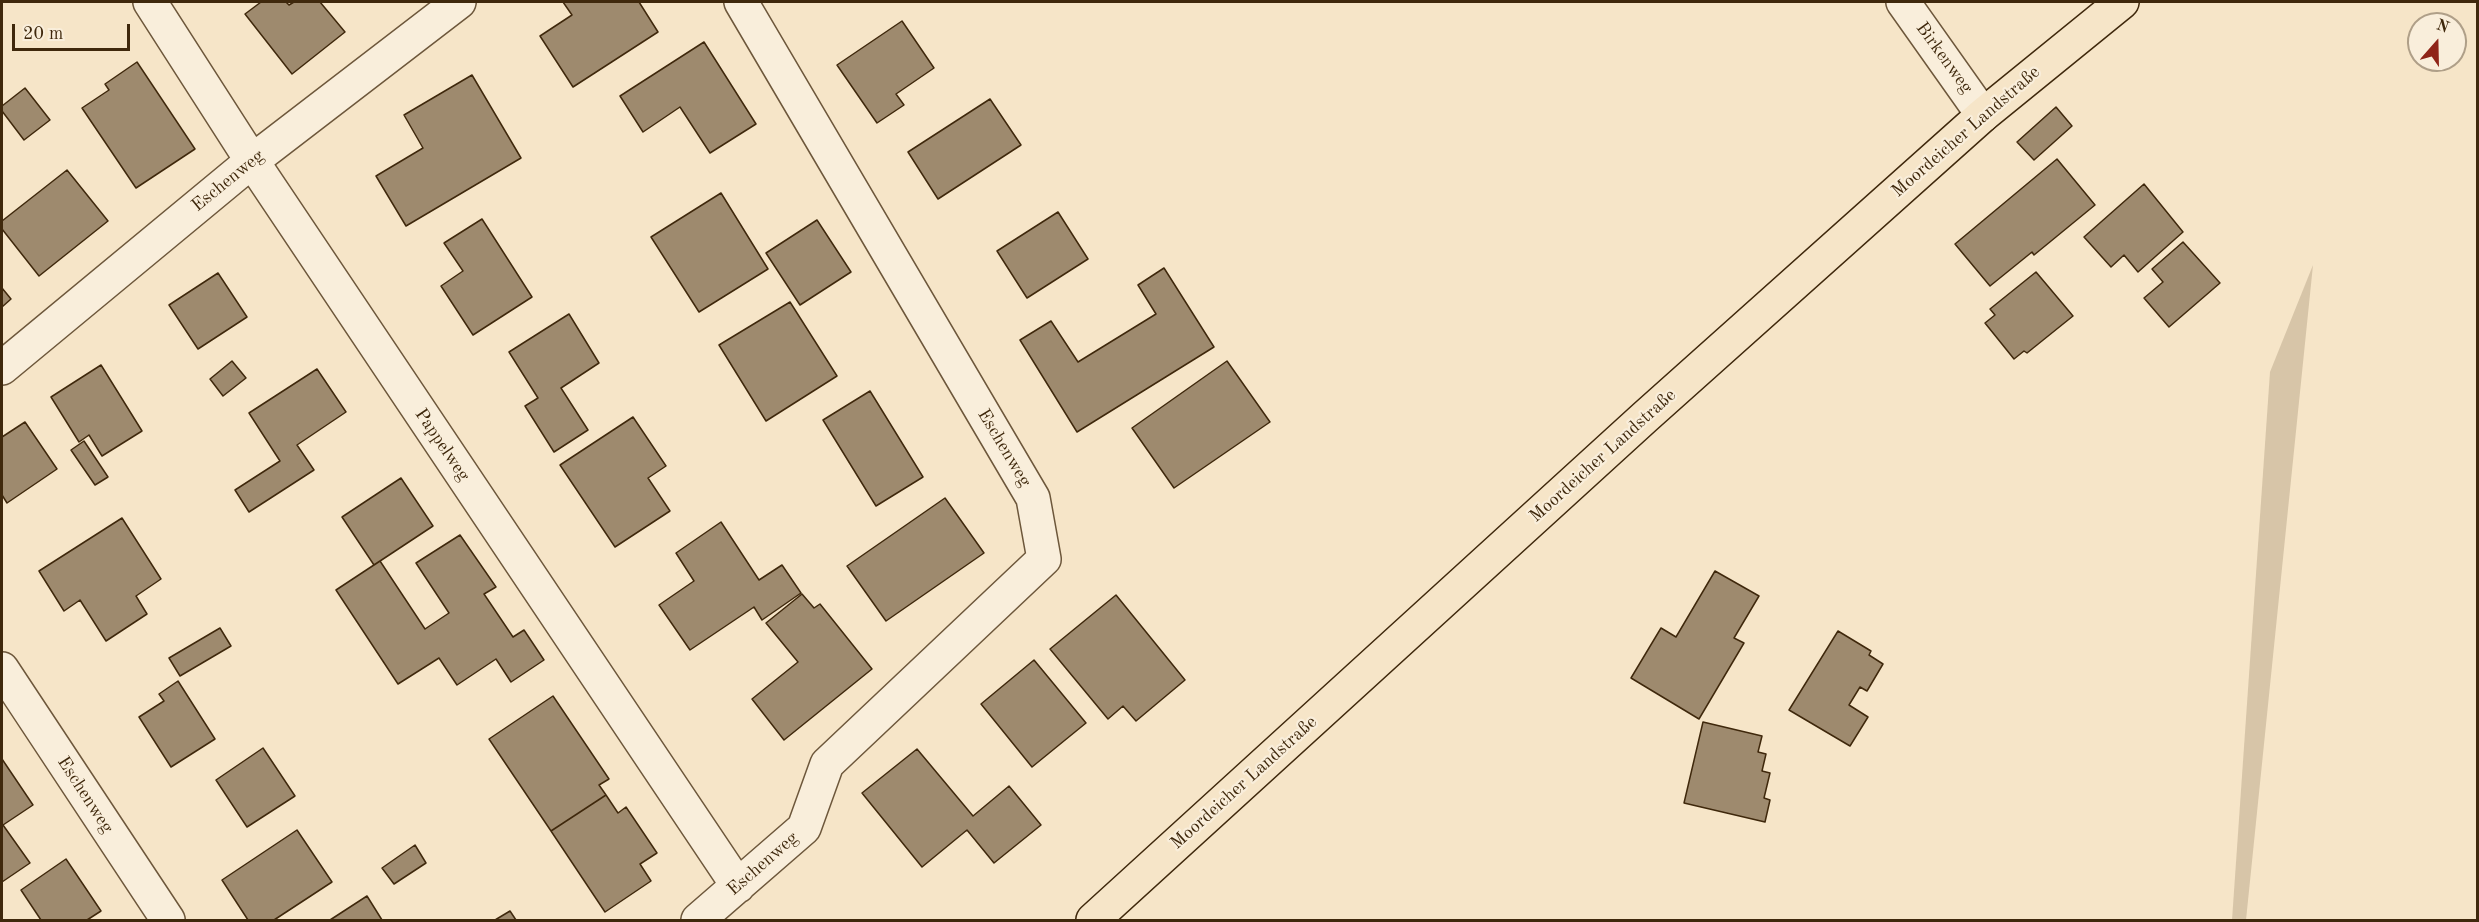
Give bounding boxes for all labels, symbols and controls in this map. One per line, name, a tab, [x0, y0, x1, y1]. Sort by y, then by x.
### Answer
scale bar	[15, 12, 134, 50]
north arrow	[2407, 12, 2467, 72]
text: N	[2434, 17, 2451, 37]
street label: Birkenweg	[1911, 18, 1977, 98]
text: 20 m	[23, 25, 63, 43]
street label: Moordeicher Landstraße	[1887, 62, 2045, 202]
street label: Eschenweg	[187, 145, 269, 217]
street label: Moordeicher Landstraße	[1525, 385, 1681, 527]
street label: Pappelweg	[410, 404, 474, 486]
street label: Eschenweg	[972, 405, 1036, 491]
street label: Moordeicher Landstraße	[1166, 712, 1322, 854]
street label: Eschenweg	[52, 753, 118, 837]
street label: Eschenweg	[723, 827, 803, 901]

